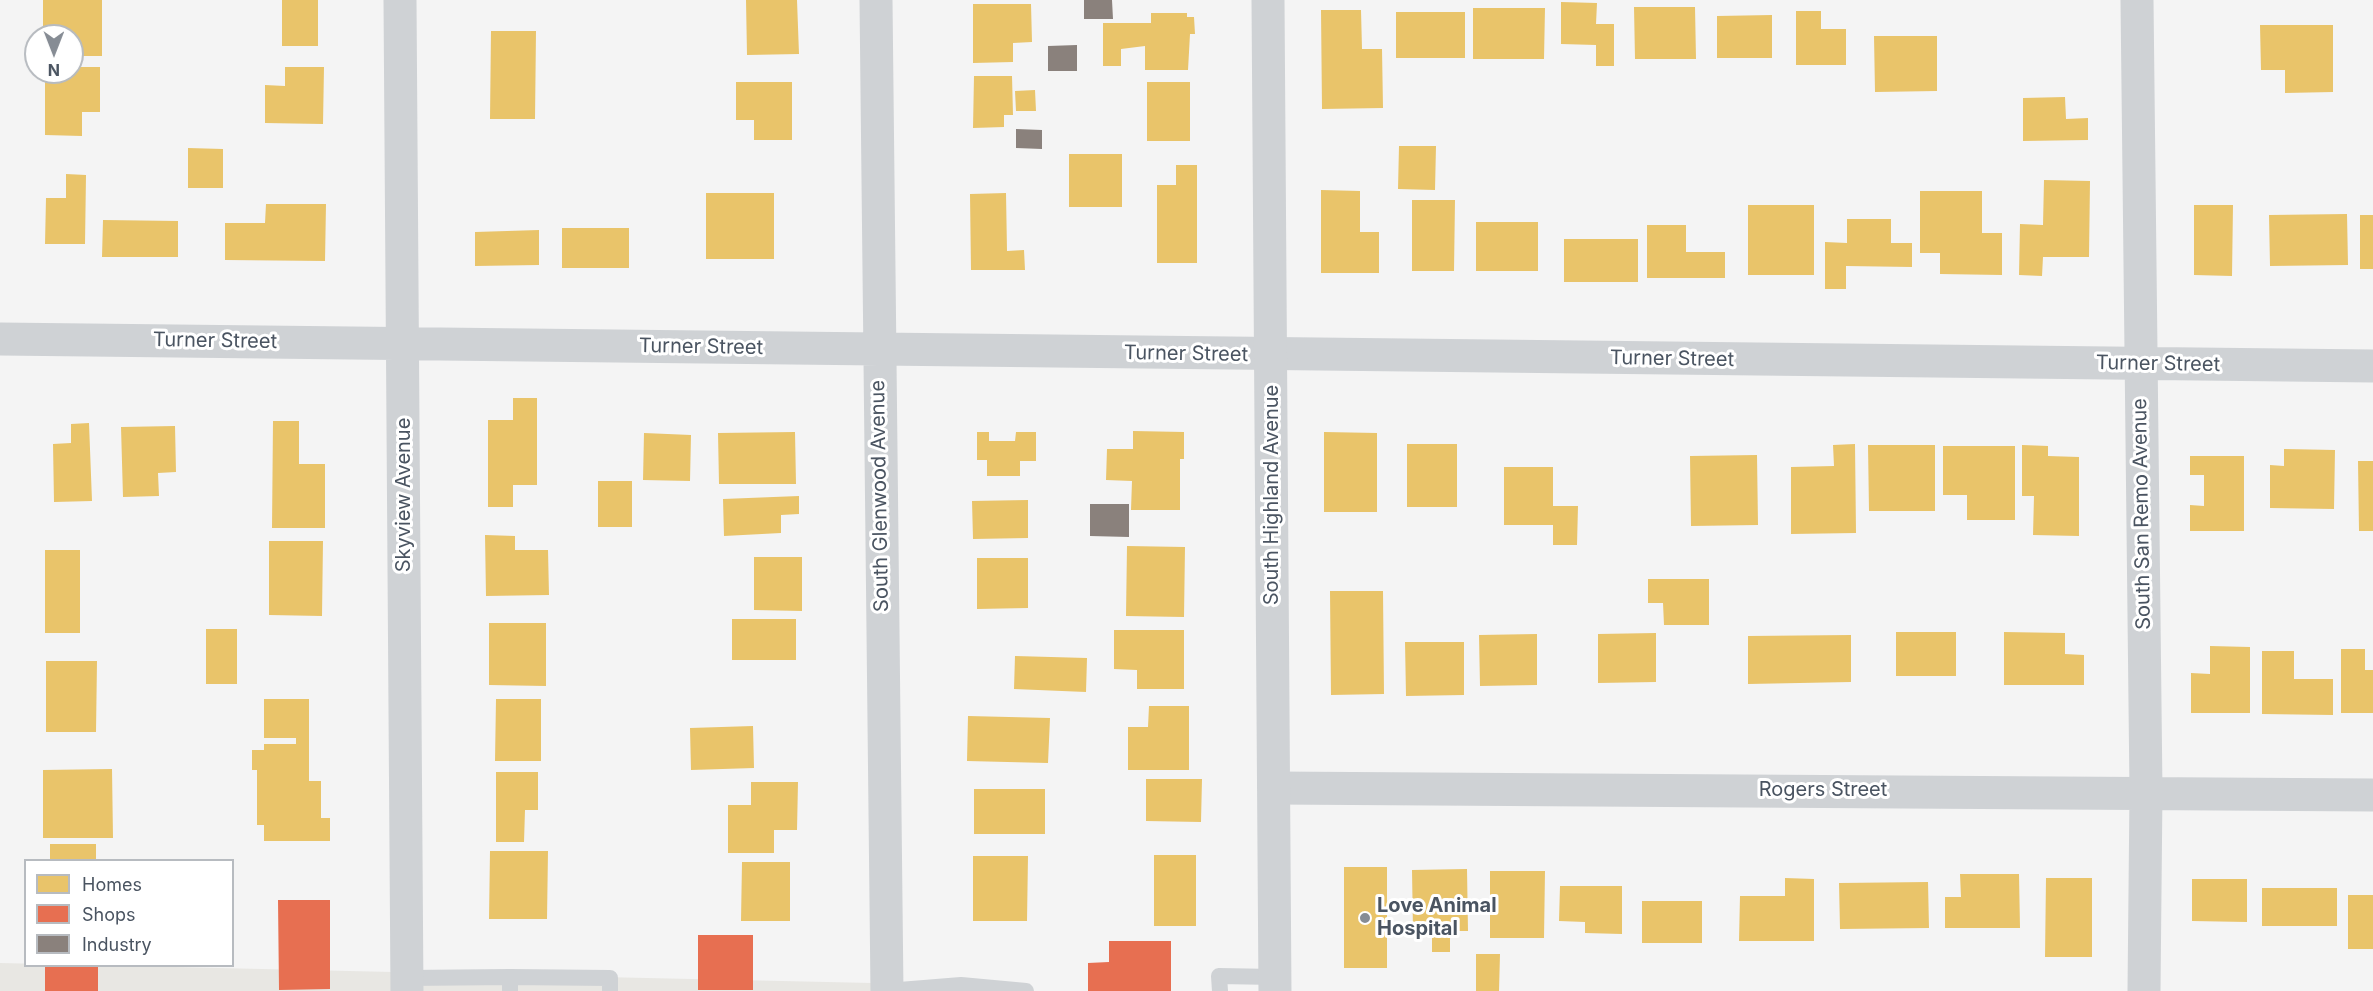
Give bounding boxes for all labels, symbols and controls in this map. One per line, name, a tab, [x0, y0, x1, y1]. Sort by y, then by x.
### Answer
north arrow	[24, 24, 84, 84]
text: N	[48, 60, 60, 80]
street label: Turner Street	[153, 328, 277, 354]
street label: Turner Street	[639, 334, 763, 360]
street label: Turner Street	[1124, 341, 1248, 367]
street label: Turner Street	[1610, 346, 1734, 372]
street label: Turner Street	[2096, 351, 2220, 377]
street label: South Glenwood Avenue	[866, 380, 894, 612]
street label: South Highland Avenue	[1260, 385, 1284, 605]
street label: South San Remo Avenue	[2128, 398, 2156, 630]
street label: Skyview Avenue	[392, 418, 416, 572]
street label: Rogers Street	[1759, 778, 1887, 802]
legend	[24, 859, 234, 967]
text: Homes	[82, 874, 142, 895]
place label: Love Animal Hospital	[1377, 894, 1497, 941]
text: Shops	[82, 904, 136, 925]
marker: Love Animal Hospital	[1358, 911, 1372, 925]
text: Industry	[82, 934, 152, 955]

